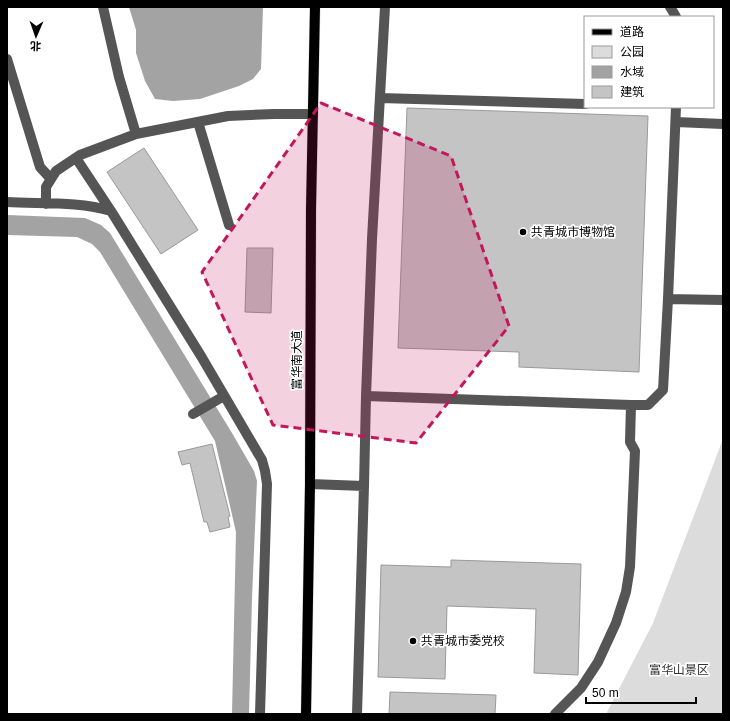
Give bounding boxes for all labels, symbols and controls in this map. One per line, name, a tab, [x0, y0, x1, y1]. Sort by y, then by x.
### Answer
north arrow	[16, 16, 56, 56]
legend	[584, 16, 714, 108]
text: 道路	[620, 25, 644, 39]
text: 北	[30, 40, 41, 52]
text: 公园	[620, 45, 644, 59]
text: 水域	[620, 65, 644, 79]
text: 建筑	[620, 85, 644, 99]
place label: 共青城市博物馆	[531, 225, 615, 239]
marker: 共青城市博物馆	[518, 227, 528, 237]
street label: 富华南大道	[290, 330, 304, 390]
place label: 共青城市委党校	[421, 634, 505, 648]
marker: 共青城市委党校	[408, 636, 418, 646]
park label: 富华山景区	[649, 663, 709, 677]
scale bar	[586, 679, 696, 705]
text: 50 m	[592, 686, 619, 700]

